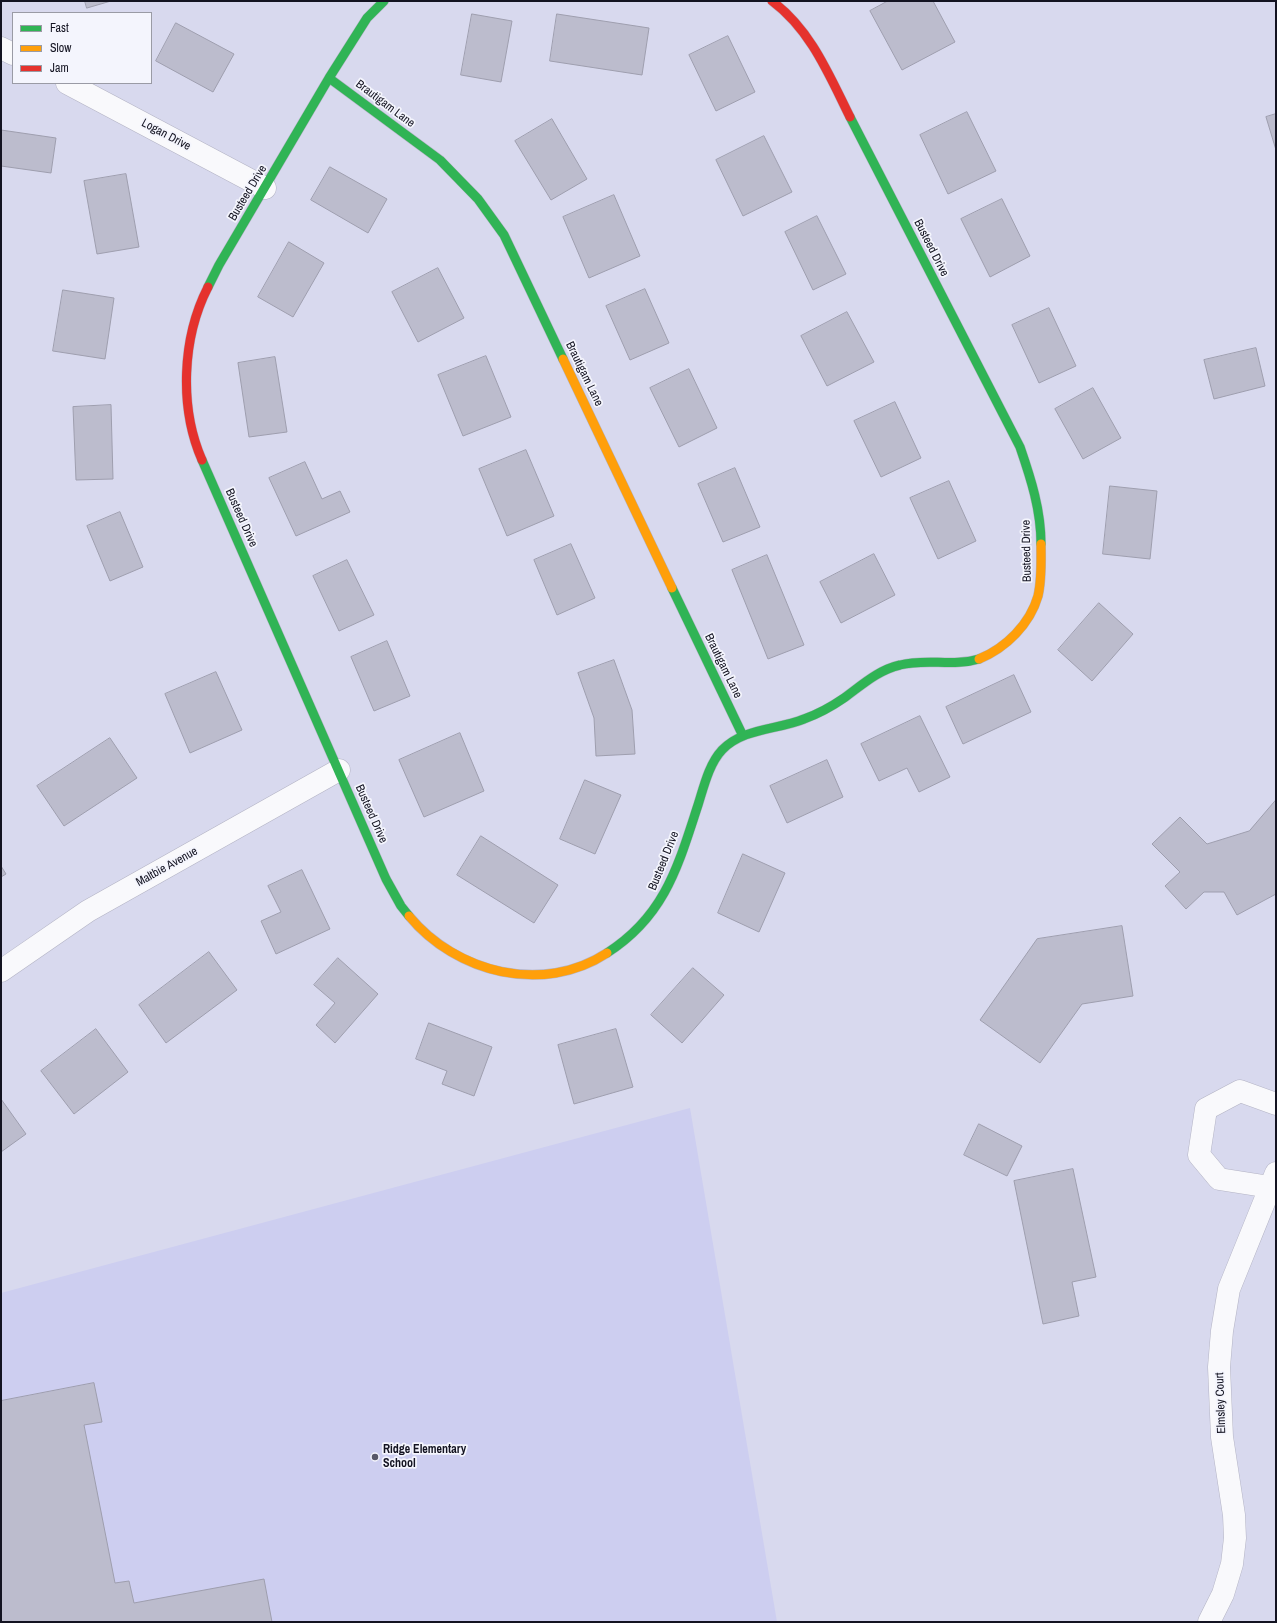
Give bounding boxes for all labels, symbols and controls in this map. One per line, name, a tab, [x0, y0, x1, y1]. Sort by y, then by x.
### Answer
legend	[12, 12, 152, 84]
text: Fast	[50, 20, 69, 36]
text: Slow	[50, 40, 71, 56]
text: Jam	[50, 60, 69, 76]
street label: Brautigam Lane	[353, 77, 417, 131]
street label: Logan Drive	[139, 116, 193, 154]
street label: Busteed Drive	[226, 163, 270, 223]
street label: Busteed Drive	[910, 217, 952, 279]
street label: Brautigam Lane	[562, 339, 606, 409]
street label: Busteed Drive	[222, 487, 260, 549]
street label: Busteed Drive	[1019, 520, 1035, 582]
street label: Brautigam Lane	[701, 631, 745, 701]
street label: Busteed Drive	[352, 783, 390, 845]
street label: Busteed Drive	[646, 829, 682, 893]
street label: Maltbie Avenue	[134, 844, 200, 890]
street label: Elmsley Court	[1213, 1372, 1229, 1434]
place label: Ridge Elementary School	[383, 1443, 466, 1471]
marker: Ridge Elementary School	[370, 1452, 380, 1462]

